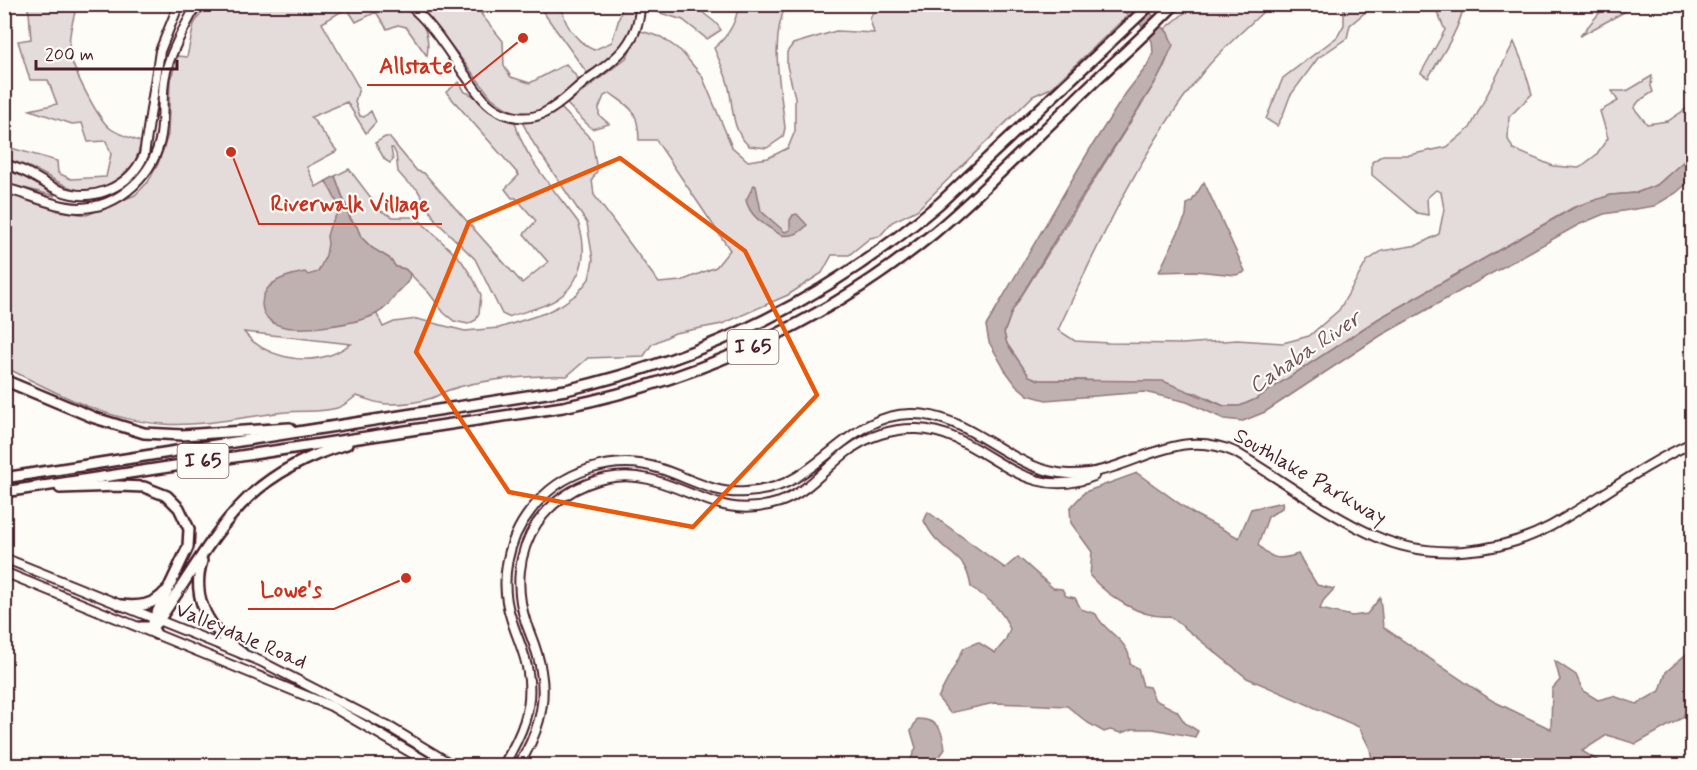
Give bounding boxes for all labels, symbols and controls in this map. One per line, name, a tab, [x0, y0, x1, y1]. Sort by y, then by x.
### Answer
scale bar	[36, 33, 177, 71]
text: 200 m	[45, 43, 94, 67]
callout: Allstate	[367, 45, 465, 85]
text: Allstate	[379, 53, 453, 81]
callout: Riverwalk Village	[259, 184, 442, 224]
text: Riverwalk Village	[270, 191, 430, 220]
water label: Cahaba River	[1244, 304, 1369, 401]
road number: I 65	[728, 330, 778, 364]
street label: Southlake Parkway	[1228, 422, 1392, 532]
road number: I 65	[178, 444, 228, 478]
callout: Lowe's	[248, 569, 334, 609]
text: Lowe's	[260, 577, 322, 605]
street label: Valleydale Road	[171, 596, 311, 676]

